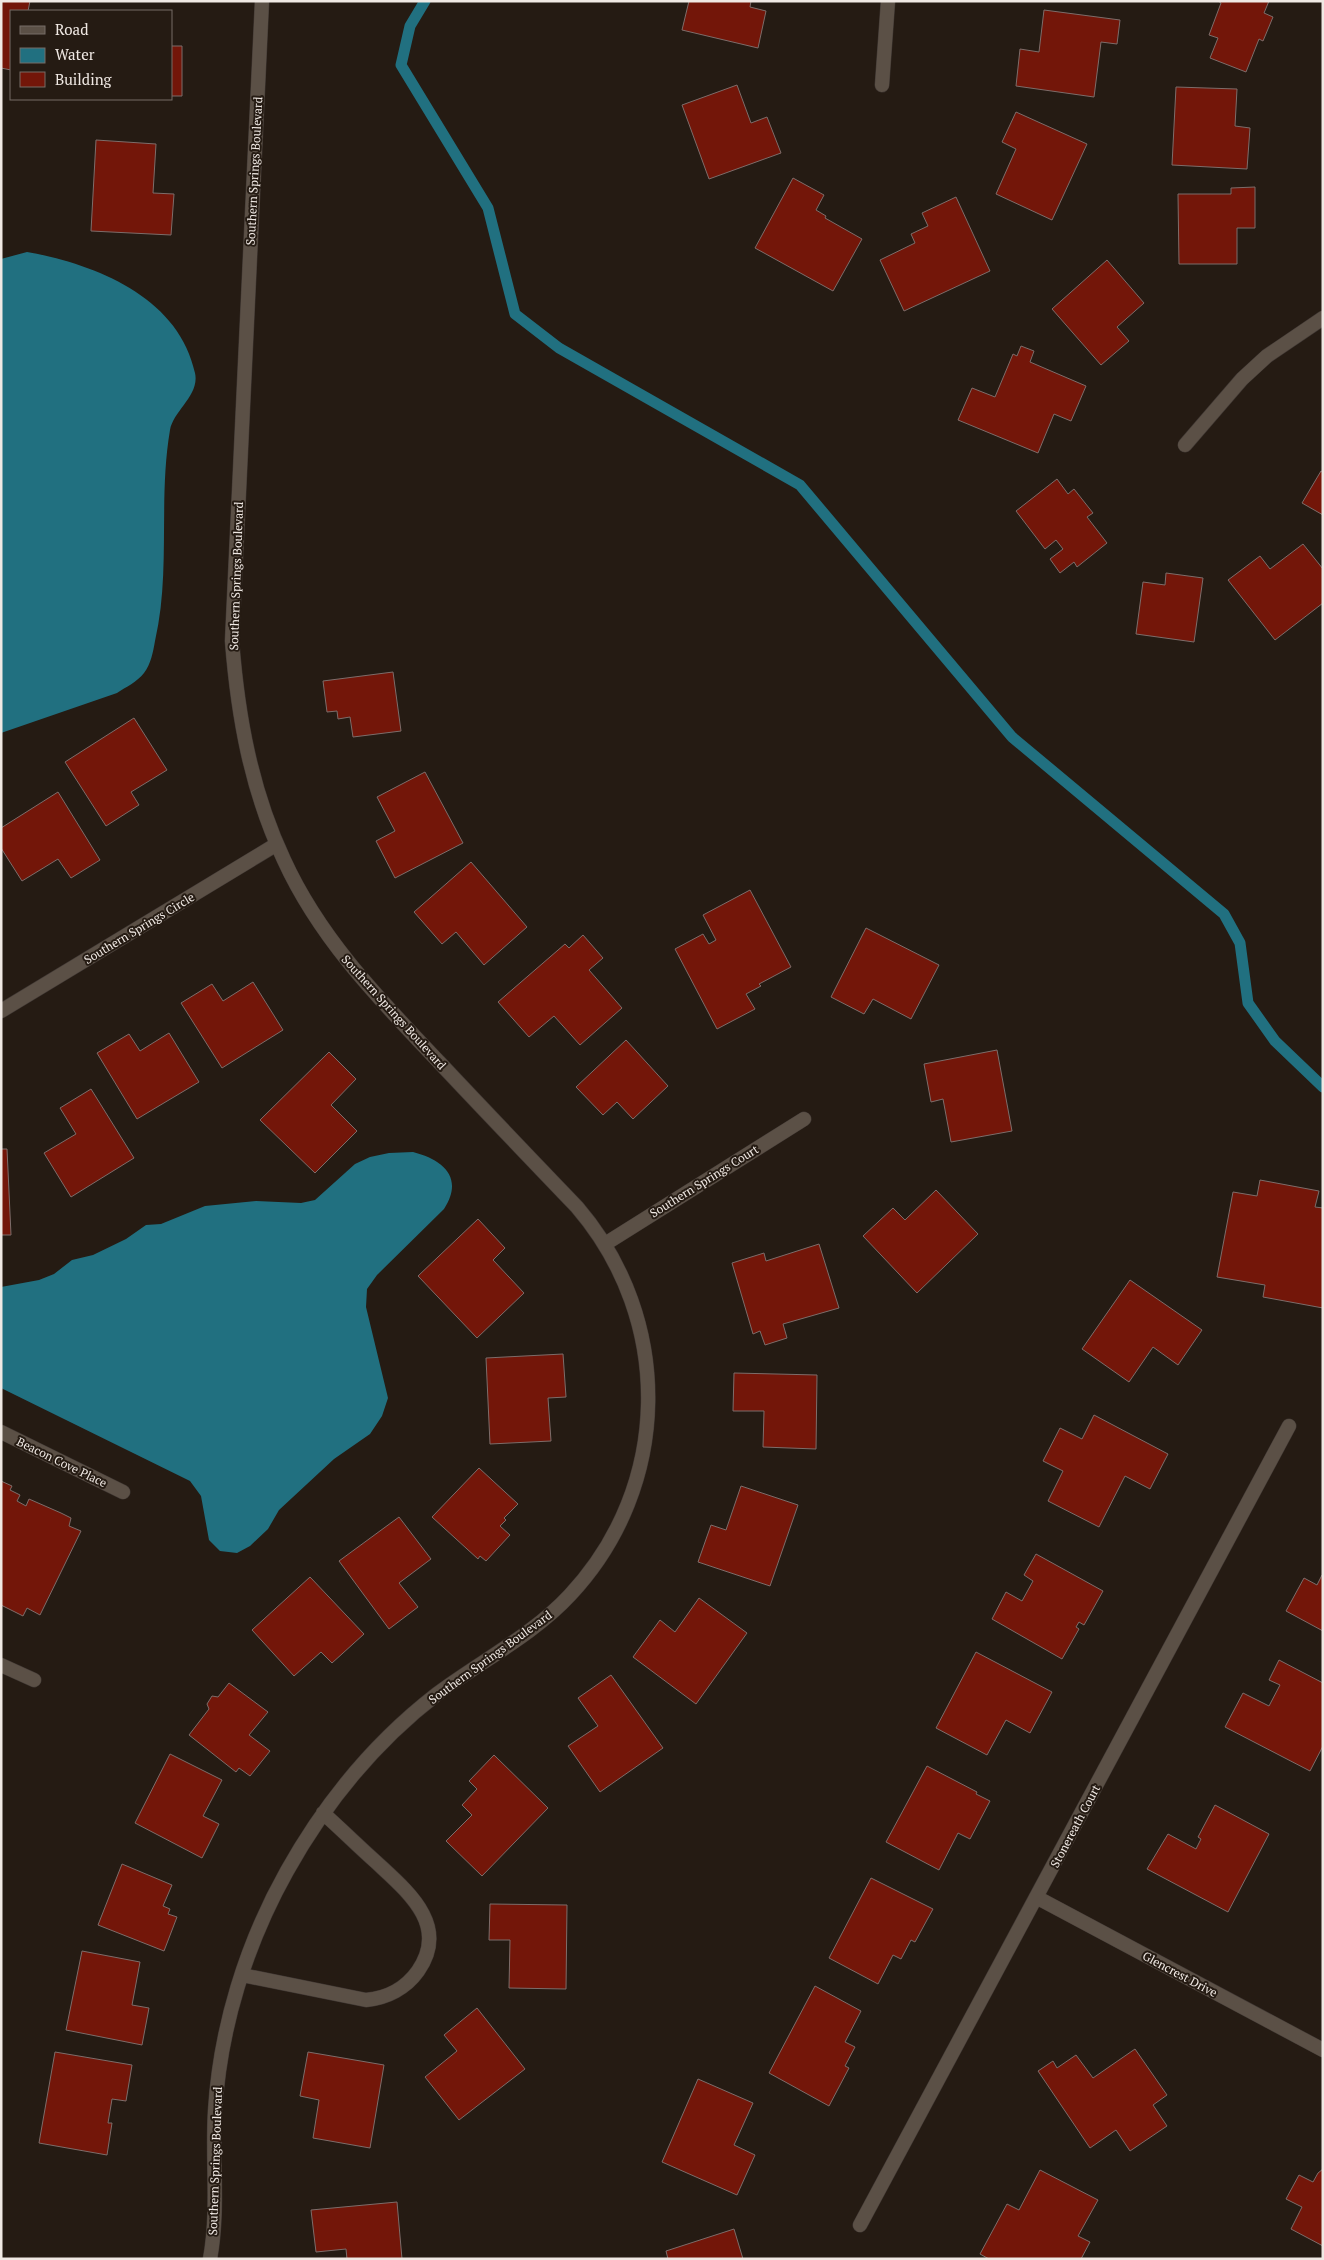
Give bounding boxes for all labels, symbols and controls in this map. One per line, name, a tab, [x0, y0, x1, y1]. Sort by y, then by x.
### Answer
legend	[10, 10, 172, 100]
text: Road	[55, 19, 88, 39]
text: Water	[55, 44, 95, 64]
text: Building	[55, 69, 113, 89]
street label: Southern Springs Boulevard	[243, 96, 265, 246]
street label: Southern Springs Boulevard	[226, 501, 246, 651]
street label: Southern Springs Circle	[81, 889, 197, 967]
street label: Southern Springs Boulevard	[339, 952, 450, 1073]
street label: Southern Springs Court	[647, 1141, 762, 1221]
street label: Beacon Cove Place	[14, 1434, 110, 1490]
street label: Southern Springs Boulevard	[425, 1607, 555, 1707]
street label: Stonereath Court	[1047, 1781, 1103, 1870]
street label: Glencrest Drive	[1140, 1948, 1220, 2000]
street label: Southern Springs Boulevard	[205, 2086, 225, 2236]

